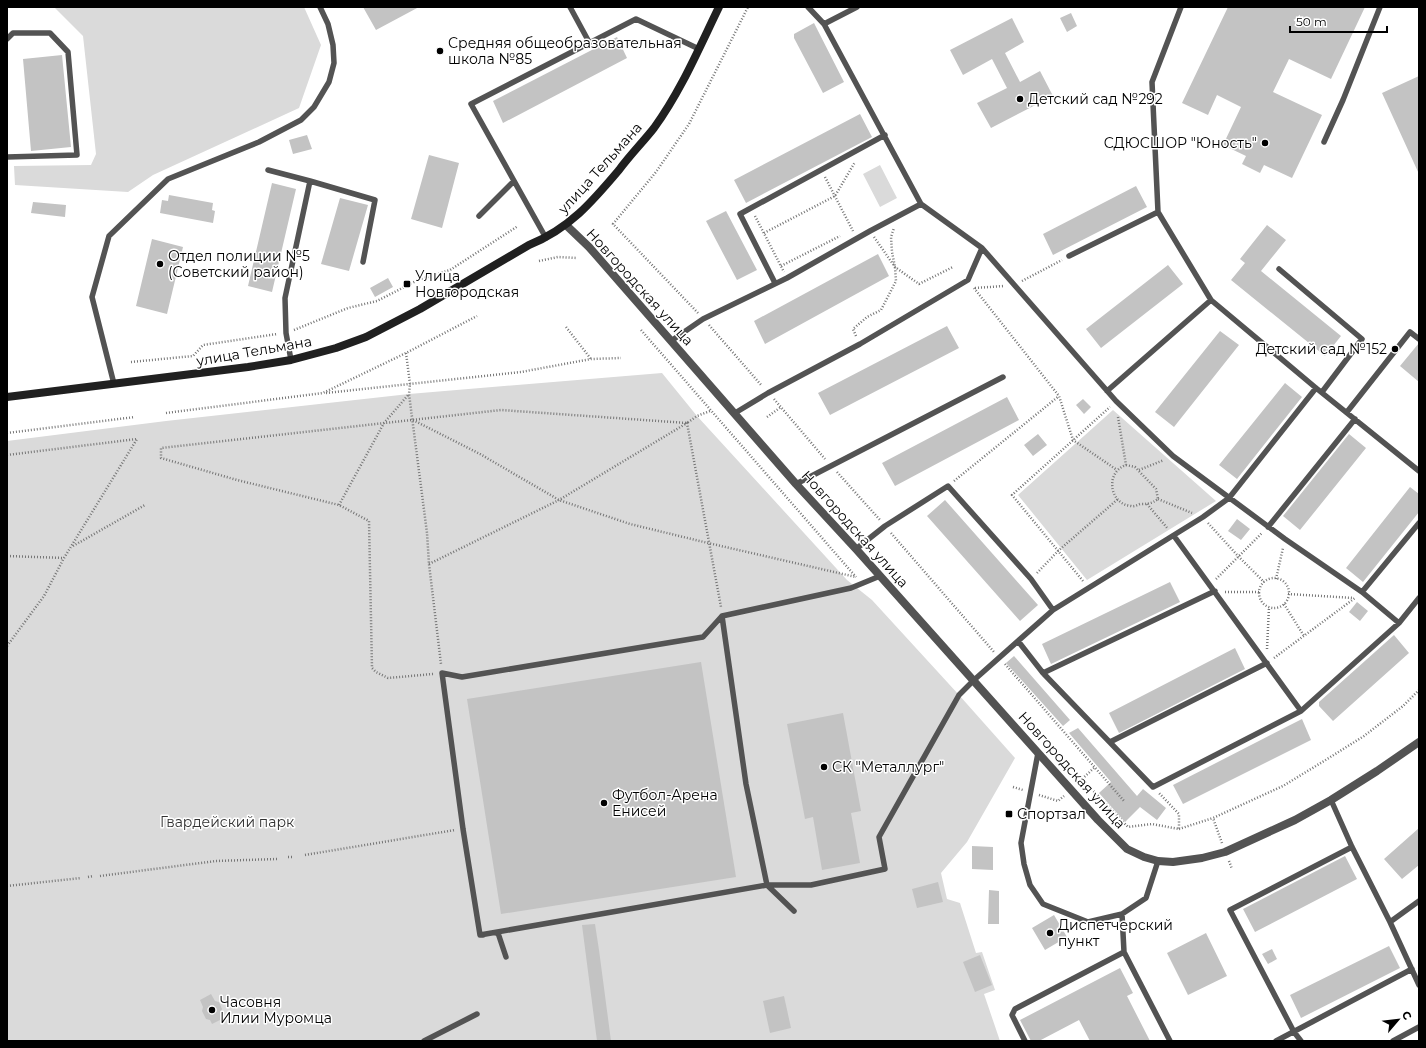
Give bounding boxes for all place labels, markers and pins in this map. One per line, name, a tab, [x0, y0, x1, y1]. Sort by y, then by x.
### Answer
place label: Средняя общеобразовательная школа №85	[448, 34, 682, 68]
marker: Средняя общеобразовательная школа №85	[435, 46, 445, 56]
place label: Детский сад №292	[1028, 90, 1163, 108]
marker: Детский сад №292	[1015, 94, 1025, 104]
place label: СДЮСШОР "Юность"	[1104, 134, 1257, 152]
marker: СДЮСШОР "Юность"	[1260, 138, 1270, 148]
place label: Отдел полиции №5 (Советский район)	[168, 247, 310, 281]
marker: Отдел полиции №5 (Советский район)	[155, 259, 165, 269]
place label: Улица Новгородская	[415, 267, 519, 301]
marker: Улица Новгородская	[402, 279, 412, 289]
place label: Детский сад №152	[1256, 340, 1387, 358]
marker: Детский сад №152	[1390, 344, 1400, 354]
place label: СК "Металлург"	[832, 758, 944, 776]
marker: СК "Металлург"	[819, 762, 829, 772]
place label: Футбол-Арена Енисей	[612, 786, 718, 820]
marker: Футбол-Арена Енисей	[599, 798, 609, 808]
place label: Спортзал	[1017, 805, 1086, 823]
marker: Спортзал	[1004, 809, 1014, 819]
place label: Диспетчерский пункт	[1058, 916, 1173, 950]
marker: Диспетчерский пункт	[1045, 928, 1055, 938]
place label: Часовня Илии Муромца	[220, 993, 332, 1027]
marker: Часовня Илии Муромца	[207, 1005, 217, 1015]

